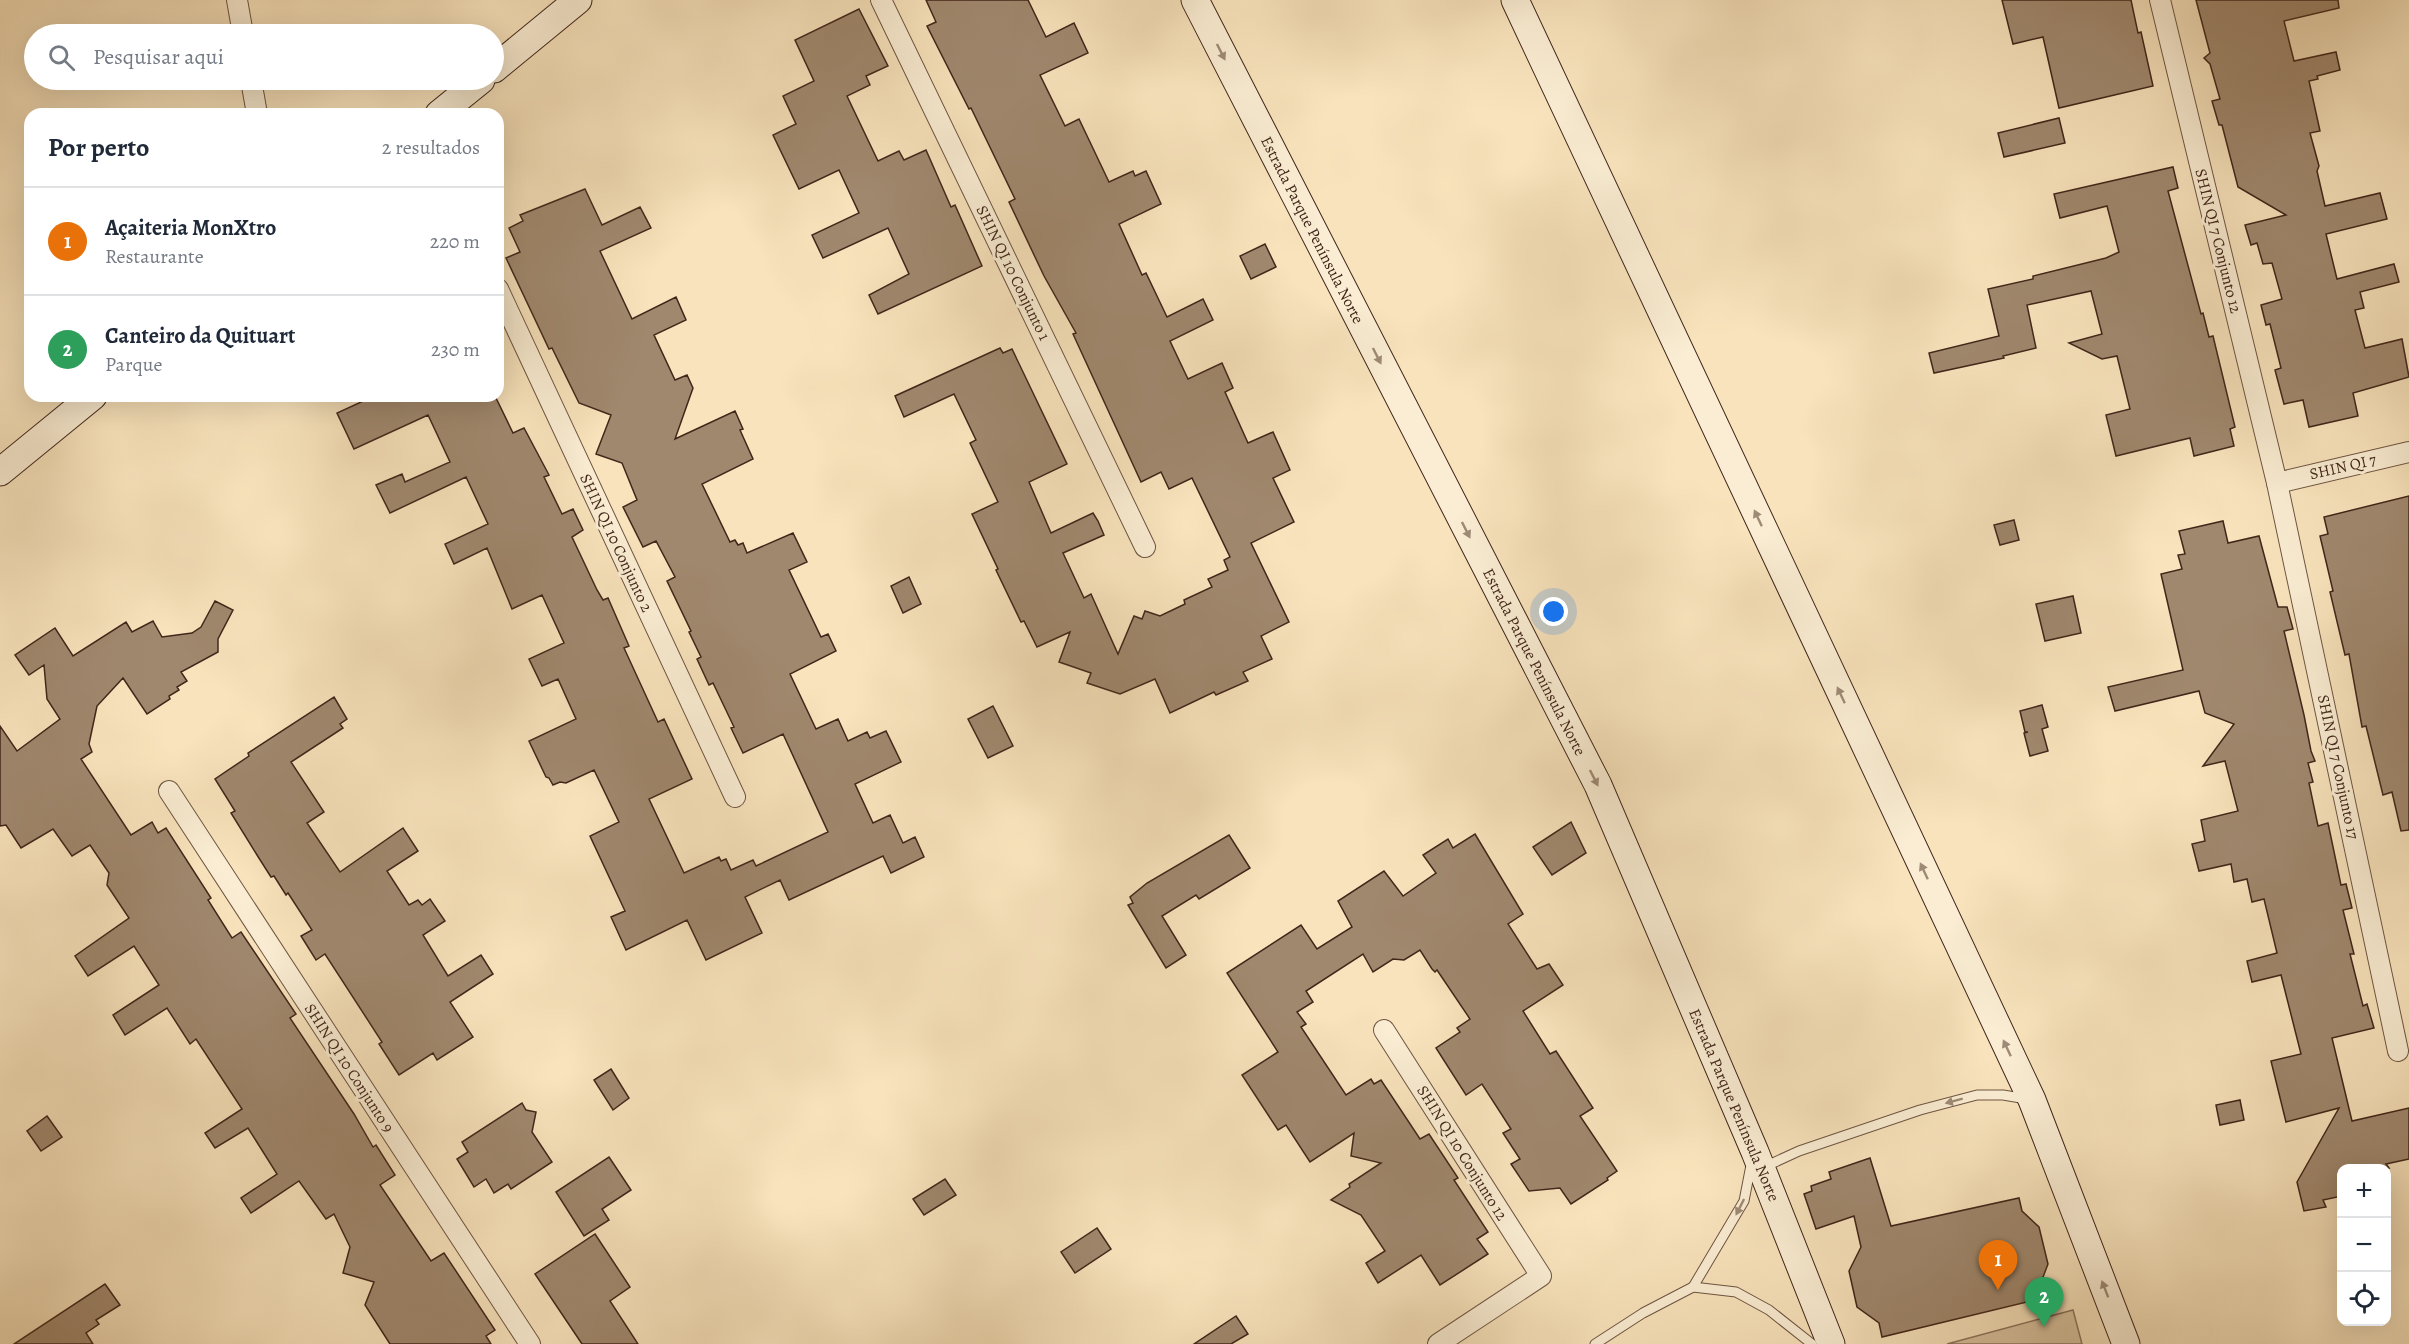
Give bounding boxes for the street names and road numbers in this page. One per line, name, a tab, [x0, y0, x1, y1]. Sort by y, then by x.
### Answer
street label: Estrada Parque Península Norte	[1255, 133, 1369, 327]
street label: SHIN QI 7 Conjunto 12	[2189, 166, 2247, 316]
street label: SHIN QI 10 Conjunto 1	[971, 202, 1056, 345]
street label: SHIN QI 7	[2307, 449, 2379, 485]
street label: SHIN QI 10 Conjunto 2	[574, 470, 658, 616]
street label: Estrada Parque Península Norte	[1477, 565, 1591, 759]
street label: SHIN QI 7 Conjunto 17	[2312, 693, 2364, 842]
street label: SHIN QI 10 Conjunto 9	[299, 999, 399, 1137]
street label: Estrada Parque Península Norte	[1683, 1005, 1785, 1205]
street label: SHIN QI 10 Conjunto 12	[1411, 1081, 1513, 1225]

